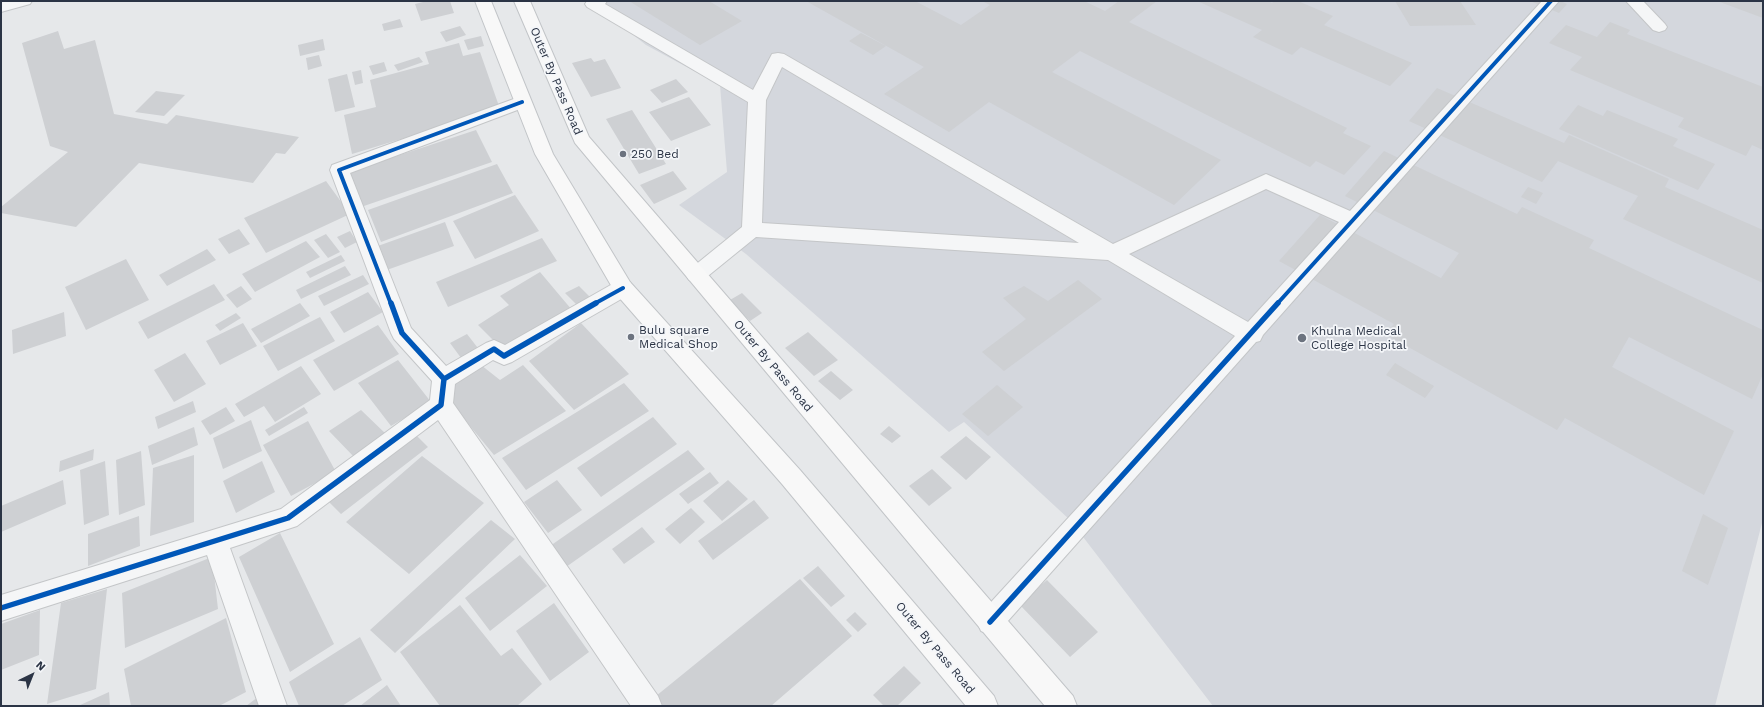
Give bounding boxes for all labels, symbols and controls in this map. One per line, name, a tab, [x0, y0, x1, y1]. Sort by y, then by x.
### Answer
street label: Outer By Pass Road	[527, 25, 585, 137]
place label: 250 Bed	[631, 147, 679, 161]
marker: 250 Bed	[618, 149, 628, 159]
street label: Outer By Pass Road	[730, 317, 816, 415]
place label: Bulu square Medical Shop	[639, 323, 718, 351]
place label: Khulna Medical College Hospital	[1311, 324, 1407, 352]
marker: Bulu square Medical Shop	[626, 332, 636, 342]
marker: Khulna Medical College Hospital	[1296, 332, 1308, 344]
street label: Outer By Pass Road	[892, 599, 978, 697]
north arrow	[12, 655, 52, 695]
text: N	[33, 658, 48, 673]

